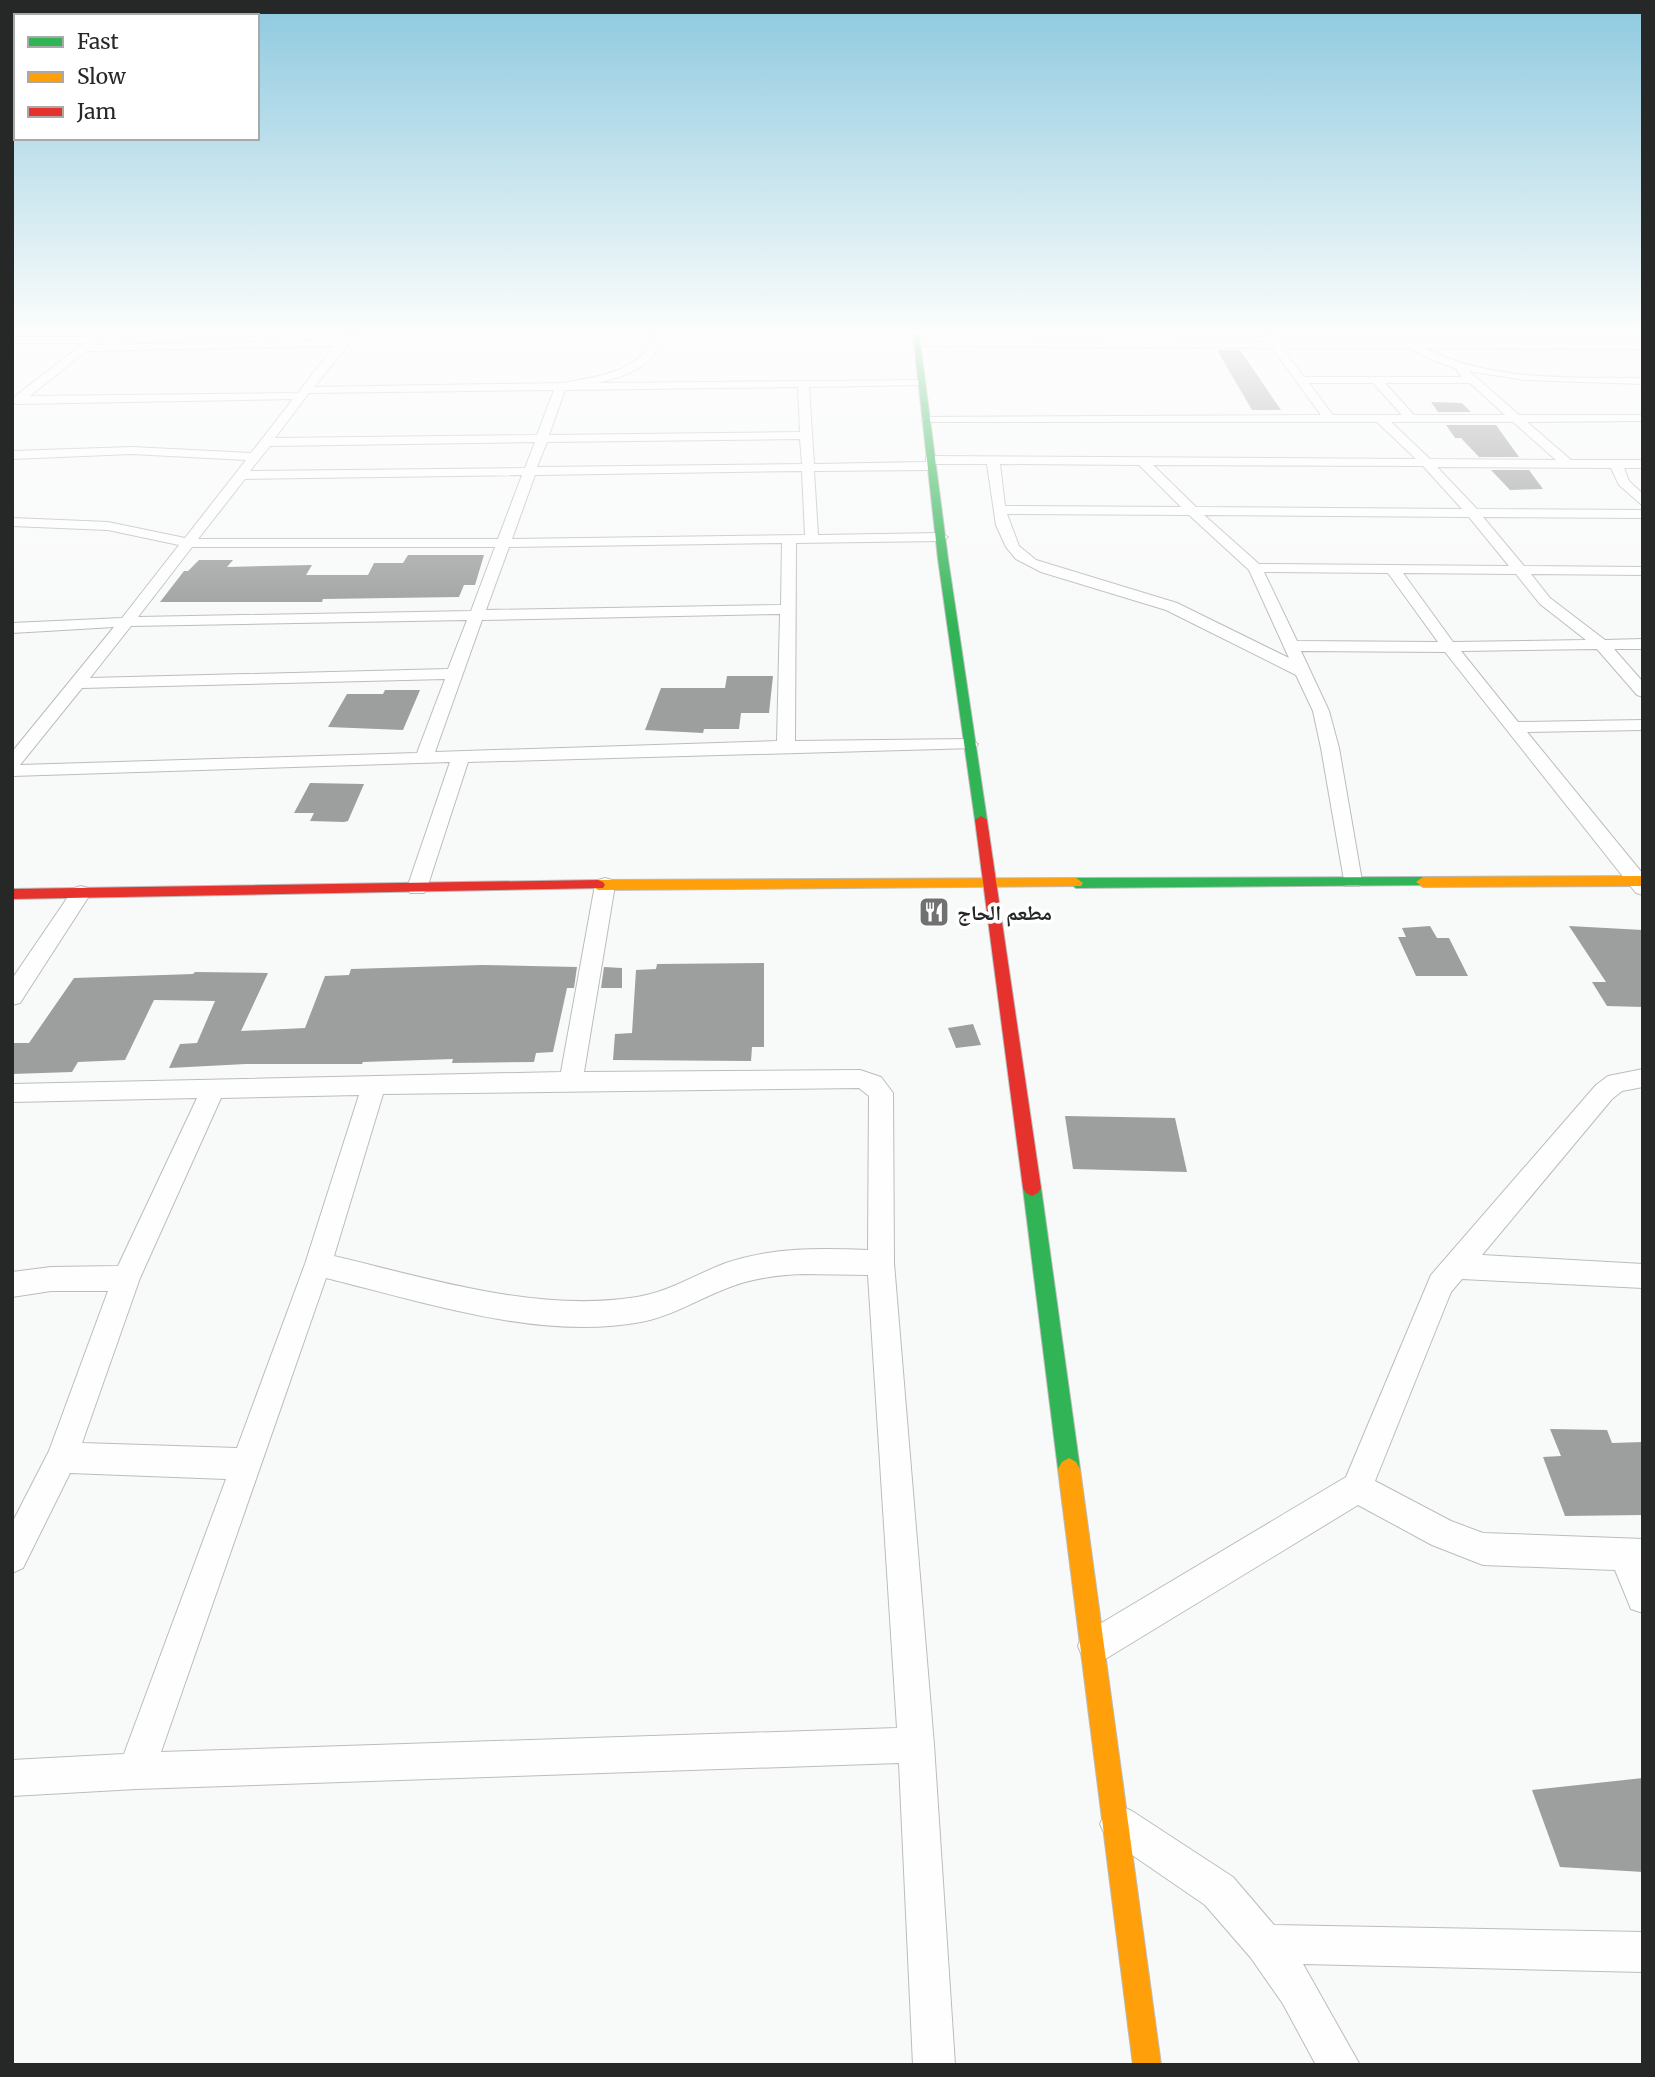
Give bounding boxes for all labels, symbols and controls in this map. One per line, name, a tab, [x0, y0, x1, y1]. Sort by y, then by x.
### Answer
legend	[14, 14, 259, 140]
text: Fast	[77, 28, 119, 55]
text: Slow	[77, 63, 126, 90]
text: Jam	[76, 98, 116, 125]
restaurant icon: مطعم الحاج	[917, 895, 951, 929]
place label: مطعم الحاج	[957, 899, 1052, 927]

